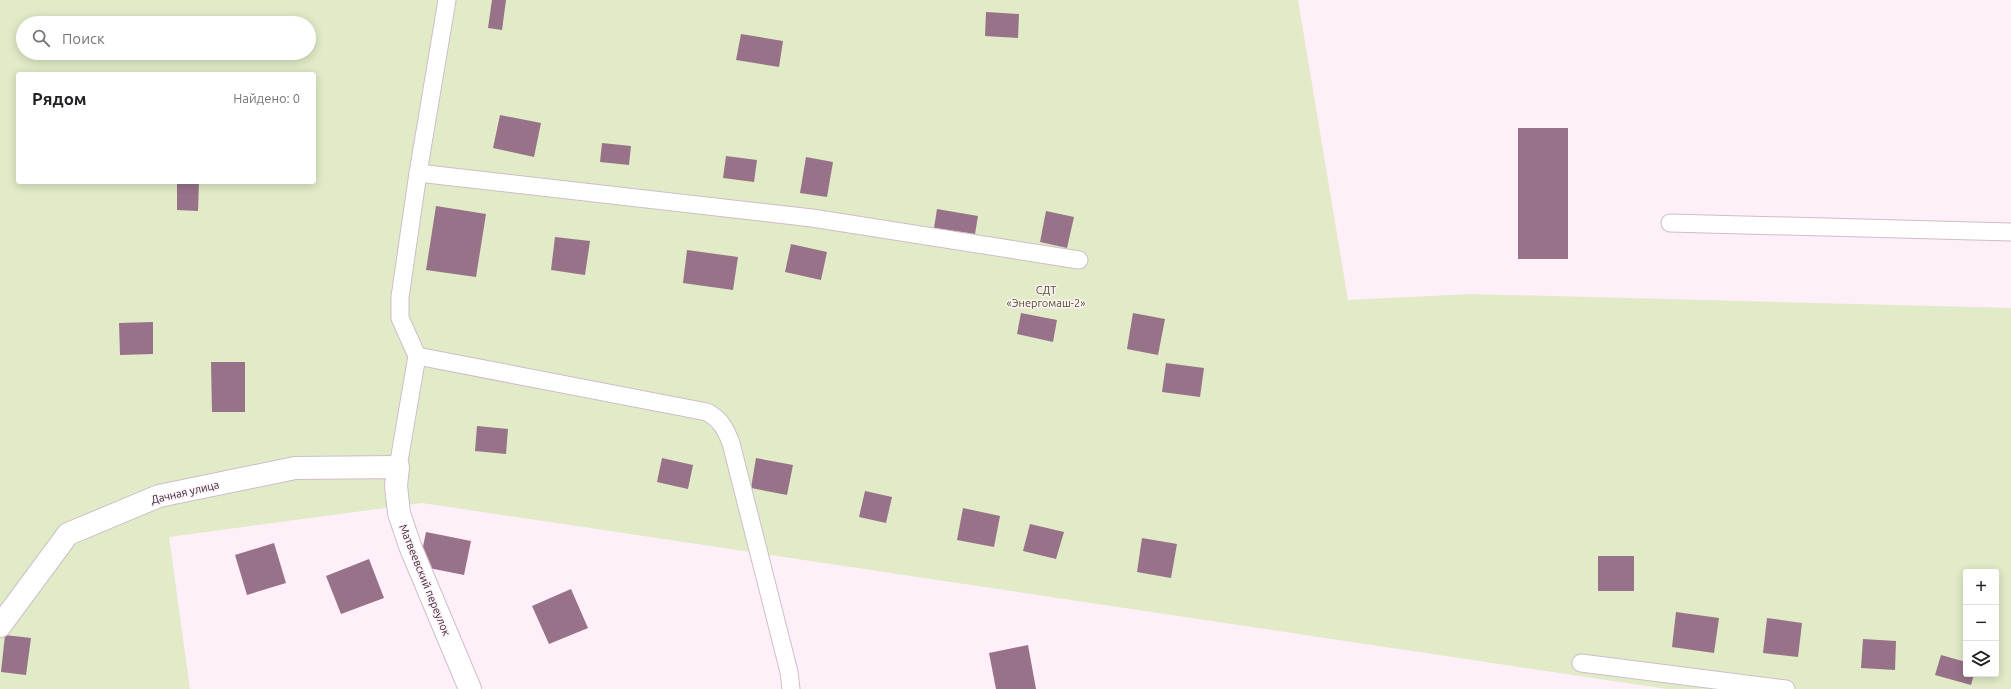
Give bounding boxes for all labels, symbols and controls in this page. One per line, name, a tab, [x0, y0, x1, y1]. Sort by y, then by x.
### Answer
search box	[16, 16, 316, 60]
icon: search	[30, 27, 52, 49]
text: Поиск	[62, 30, 105, 47]
text: Рядом	[32, 89, 87, 108]
text: Найдено: 0	[233, 91, 300, 105]
park label: СДТ «Энергомаш-2»	[1007, 284, 1085, 309]
street label: Дачная улица	[150, 478, 220, 506]
street label: Матвеевский переулок	[397, 522, 453, 638]
map controls	[1963, 569, 1999, 677]
button: +	[1963, 569, 1999, 605]
button: −	[1963, 605, 1999, 641]
button: layers	[1963, 641, 1999, 677]

